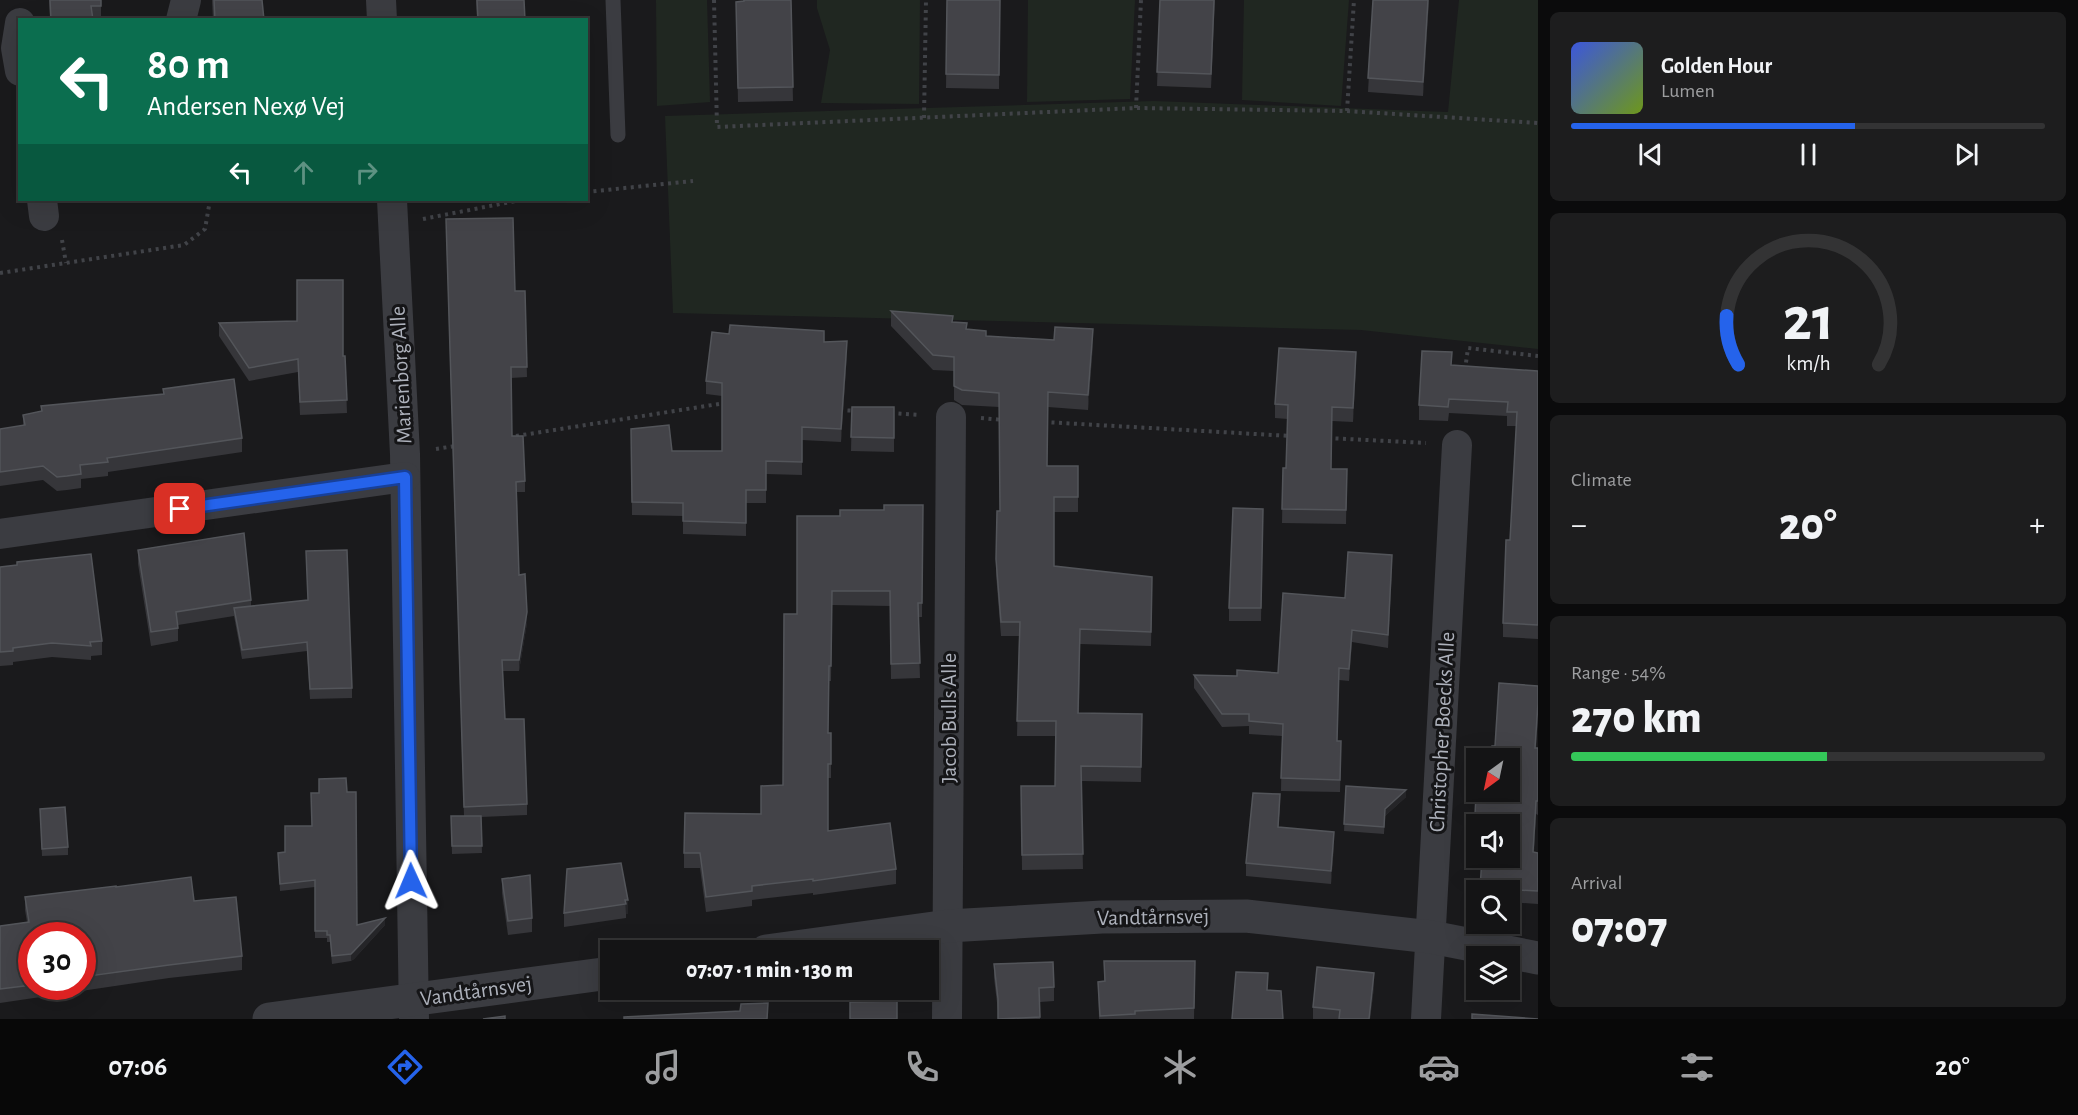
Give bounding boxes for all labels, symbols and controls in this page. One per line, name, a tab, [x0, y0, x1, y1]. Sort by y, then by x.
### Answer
icon: left	[48, 42, 126, 120]
text: 80 m	[147, 44, 230, 86]
text: Golden Hour	[1661, 55, 1772, 77]
text: Lumen	[1661, 81, 1715, 101]
text: Andersen Nexø Vej	[147, 93, 345, 120]
icon: previous	[1634, 138, 1667, 171]
icon: pause	[1792, 138, 1825, 171]
icon: next	[1950, 138, 1983, 171]
icon: left	[224, 156, 257, 189]
icon: ahead	[287, 156, 320, 189]
icon: right	[350, 156, 383, 189]
text: 21	[1782, 289, 1834, 351]
street label: Marienborg Alle	[386, 305, 416, 445]
text: km/h	[1786, 354, 1830, 375]
text: Climate	[1571, 470, 1632, 490]
pin	[154, 483, 205, 534]
icon: arrive	[163, 492, 196, 525]
text: 20°	[1779, 503, 1837, 548]
text: −	[1571, 509, 1587, 542]
text: +	[2029, 509, 2045, 542]
street label: Christopher Boecks Alle	[1426, 631, 1458, 833]
street label: Jacob Bulls Alle	[938, 653, 960, 783]
text: Range · 54%	[1571, 663, 1666, 683]
text: 270 km	[1571, 696, 1702, 741]
north arrow	[1466, 748, 1520, 802]
map controls	[1466, 748, 1520, 1000]
button: sound	[1466, 814, 1520, 868]
position arrow	[379, 849, 443, 913]
text: Arrival	[1571, 873, 1622, 893]
button: search	[1466, 880, 1520, 934]
street label: Vandtårnsvej	[1097, 905, 1209, 929]
text: 07:07	[1571, 906, 1667, 951]
speed limit sign: 30	[18, 922, 96, 1000]
button: layers	[1466, 946, 1520, 1000]
text: 07:07 · 1 min · 130 m	[686, 959, 853, 981]
street label: Vandtårnsvej	[419, 972, 533, 1010]
icon: directions	[384, 1046, 426, 1088]
icon: music	[642, 1046, 684, 1088]
icon: phone	[901, 1046, 943, 1088]
icon: climate	[1159, 1046, 1201, 1088]
icon: car	[1418, 1046, 1460, 1088]
icon: filters	[1676, 1046, 1718, 1088]
text: 07:06	[108, 1053, 167, 1080]
text: 20°	[1935, 1053, 1970, 1080]

